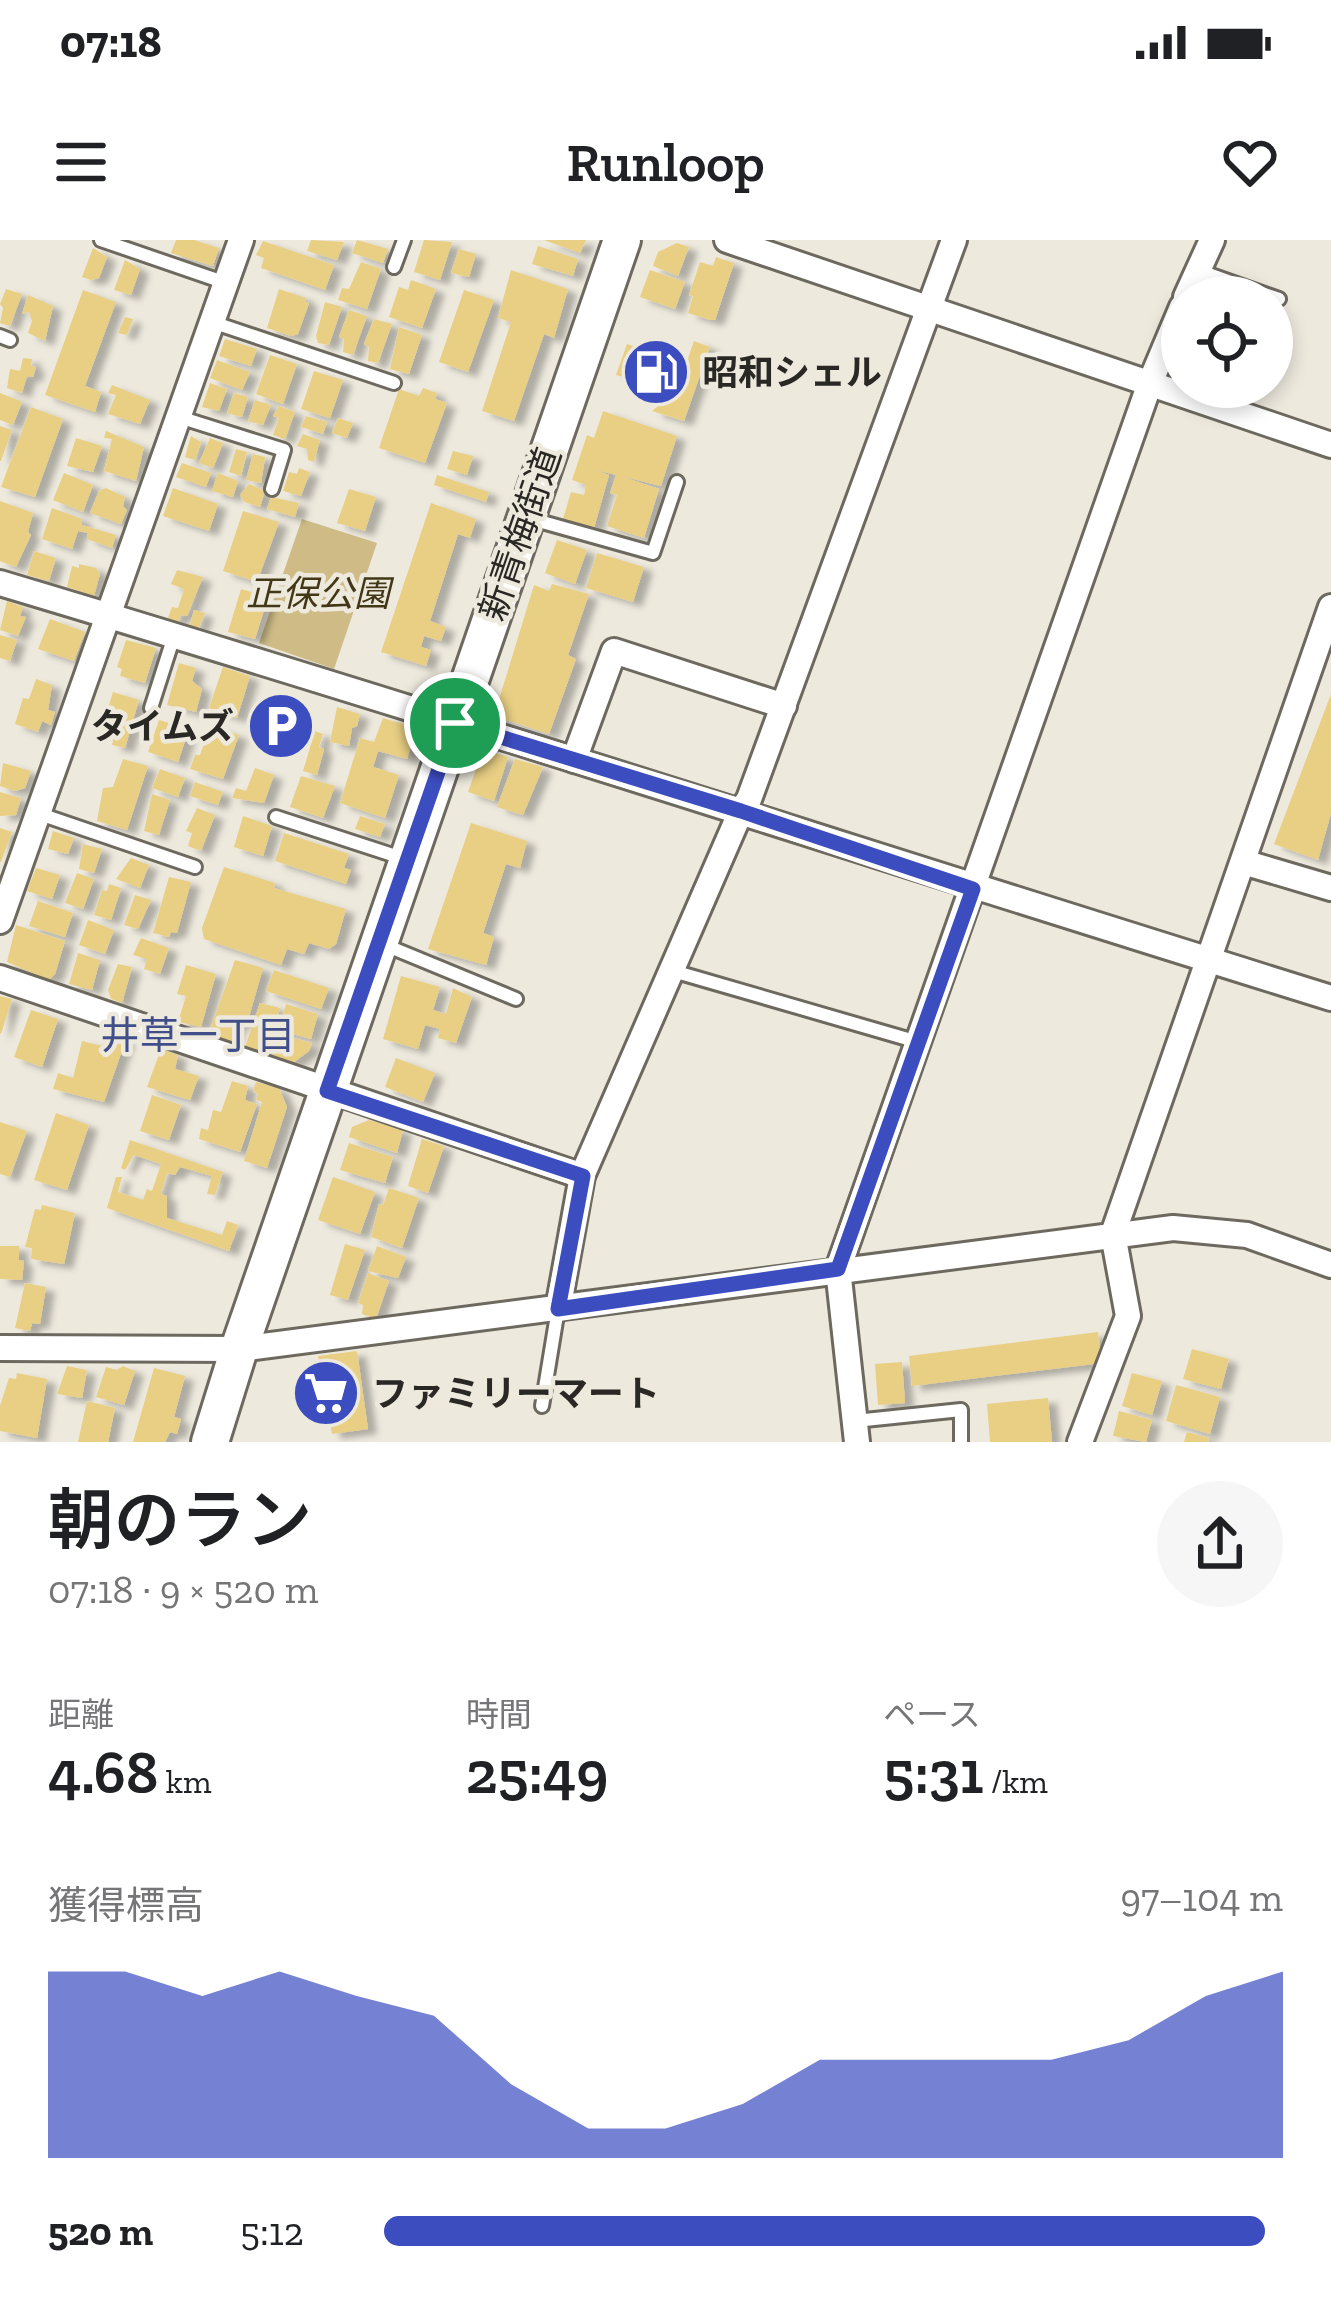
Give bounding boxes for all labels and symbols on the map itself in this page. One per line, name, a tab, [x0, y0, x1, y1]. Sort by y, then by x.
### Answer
fuel station icon: 昭和シェル	[621, 337, 691, 407]
place label: 昭和シェル	[702, 351, 882, 394]
street label: 新青梅街道	[470, 442, 570, 626]
park label: 正保公園	[246, 572, 395, 615]
pin	[404, 672, 506, 774]
parking icon: タイムズ	[246, 691, 316, 761]
place label: タイムズ	[91, 705, 234, 748]
district label: 井草一丁目	[100, 1012, 296, 1059]
supermarket icon: ファミリーマート	[291, 1358, 361, 1428]
place label: ファミリーマート	[372, 1372, 660, 1415]

